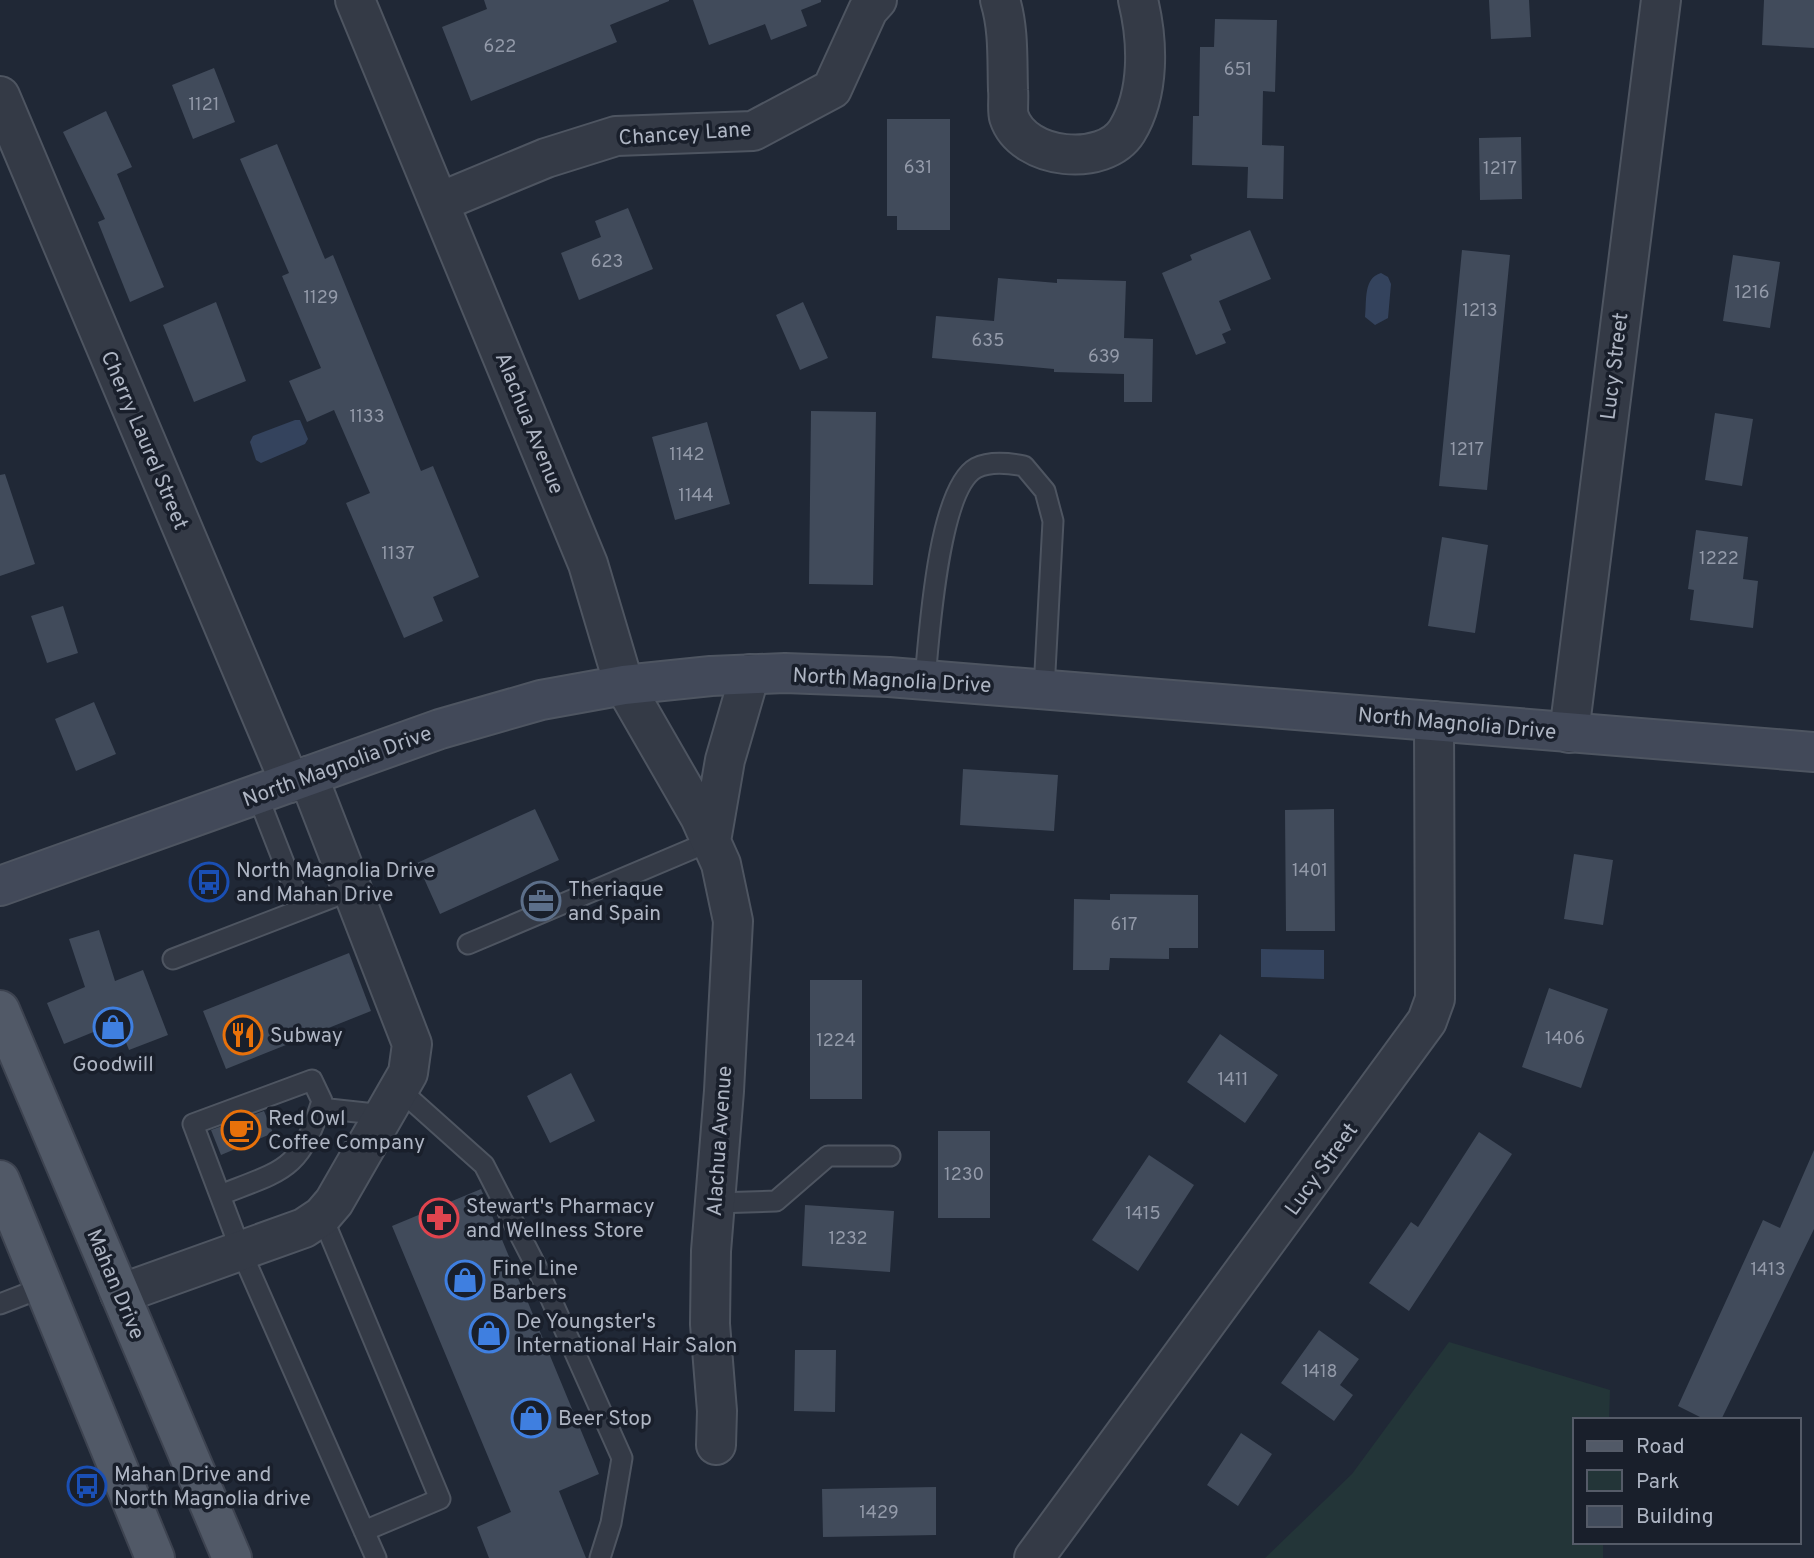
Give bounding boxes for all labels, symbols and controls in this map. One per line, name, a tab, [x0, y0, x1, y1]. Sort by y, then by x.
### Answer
house number: 622	[484, 36, 516, 59]
house number: 651	[1224, 59, 1252, 82]
house number: 1121	[188, 94, 220, 117]
street label: Chancey Lane	[618, 116, 752, 153]
house number: 631	[904, 157, 932, 180]
house number: 1217	[1483, 158, 1517, 181]
house number: 623	[591, 251, 623, 274]
house number: 1216	[1734, 282, 1770, 305]
house number: 1129	[303, 287, 339, 310]
house number: 1213	[1462, 300, 1498, 323]
street label: Lucy Street	[1596, 311, 1635, 421]
house number: 635	[972, 330, 1004, 353]
house number: 639	[1088, 346, 1120, 369]
street label: Cherry Laurel Street	[94, 347, 193, 534]
street label: Alachua Avenue	[488, 349, 569, 499]
house number: 1133	[349, 406, 385, 429]
house number: 1217	[1450, 439, 1484, 462]
house number: 1142	[669, 444, 705, 467]
house number: 1144	[678, 485, 714, 508]
house number: 1137	[381, 543, 415, 566]
house number: 1222	[1699, 548, 1739, 571]
street label: North Magnolia Drive	[792, 663, 992, 700]
street label: North Magnolia Drive	[1356, 702, 1557, 747]
street label: North Magnolia Drive	[239, 721, 436, 814]
place label: North Magnolia Drive and Mahan Drive	[236, 858, 435, 909]
house number: 1401	[1292, 860, 1328, 883]
bus stop icon: North Magnolia Drive and Mahan Drive	[188, 861, 230, 903]
place label: Theriaque and Spain	[568, 877, 664, 928]
office icon: Theriaque and Spain	[520, 880, 562, 922]
house number: 617	[1111, 914, 1137, 937]
shop icon: Goodwill	[92, 1006, 134, 1048]
restaurant icon: Subway	[222, 1014, 264, 1056]
place label: Subway	[270, 1023, 343, 1050]
house number: 1406	[1545, 1028, 1585, 1051]
house number: 1224	[816, 1030, 856, 1053]
place label: Goodwill	[72, 1052, 154, 1079]
street label: Alachua Avenue	[702, 1065, 739, 1217]
house number: 1411	[1218, 1069, 1248, 1092]
place label: Red Owl Coffee Company	[268, 1106, 425, 1157]
cafe icon: Red Owl Coffee Company	[220, 1109, 262, 1151]
street label: Lucy Street	[1280, 1118, 1365, 1221]
house number: 1230	[944, 1164, 984, 1187]
place label: Stewart's Pharmacy and Wellness Store	[466, 1194, 655, 1245]
pharmacy icon: Stewart's Pharmacy and Wellness Store	[418, 1197, 460, 1239]
house number: 1415	[1125, 1203, 1161, 1226]
street label: Mahan Drive	[79, 1225, 150, 1344]
house number: 1232	[828, 1228, 868, 1251]
place label: Fine Line Barbers	[492, 1256, 578, 1307]
shop icon: Fine Line Barbers	[444, 1259, 486, 1301]
house number: 1413	[1750, 1259, 1786, 1282]
place label: De Youngster's International Hair Salon	[516, 1309, 737, 1360]
shop icon: De Youngster's International Hair Salon	[468, 1312, 510, 1354]
house number: 1418	[1302, 1361, 1338, 1384]
shop icon: Beer Stop	[510, 1397, 552, 1439]
place label: Beer Stop	[558, 1406, 652, 1433]
legend	[1573, 1418, 1800, 1544]
text: Road	[1636, 1434, 1685, 1461]
place label: Mahan Drive and North Magnolia drive	[114, 1462, 311, 1513]
bus stop icon: Mahan Drive and North Magnolia drive	[66, 1465, 108, 1507]
text: Park	[1636, 1469, 1679, 1496]
house number: 1429	[859, 1502, 899, 1525]
text: Building	[1636, 1504, 1714, 1531]

